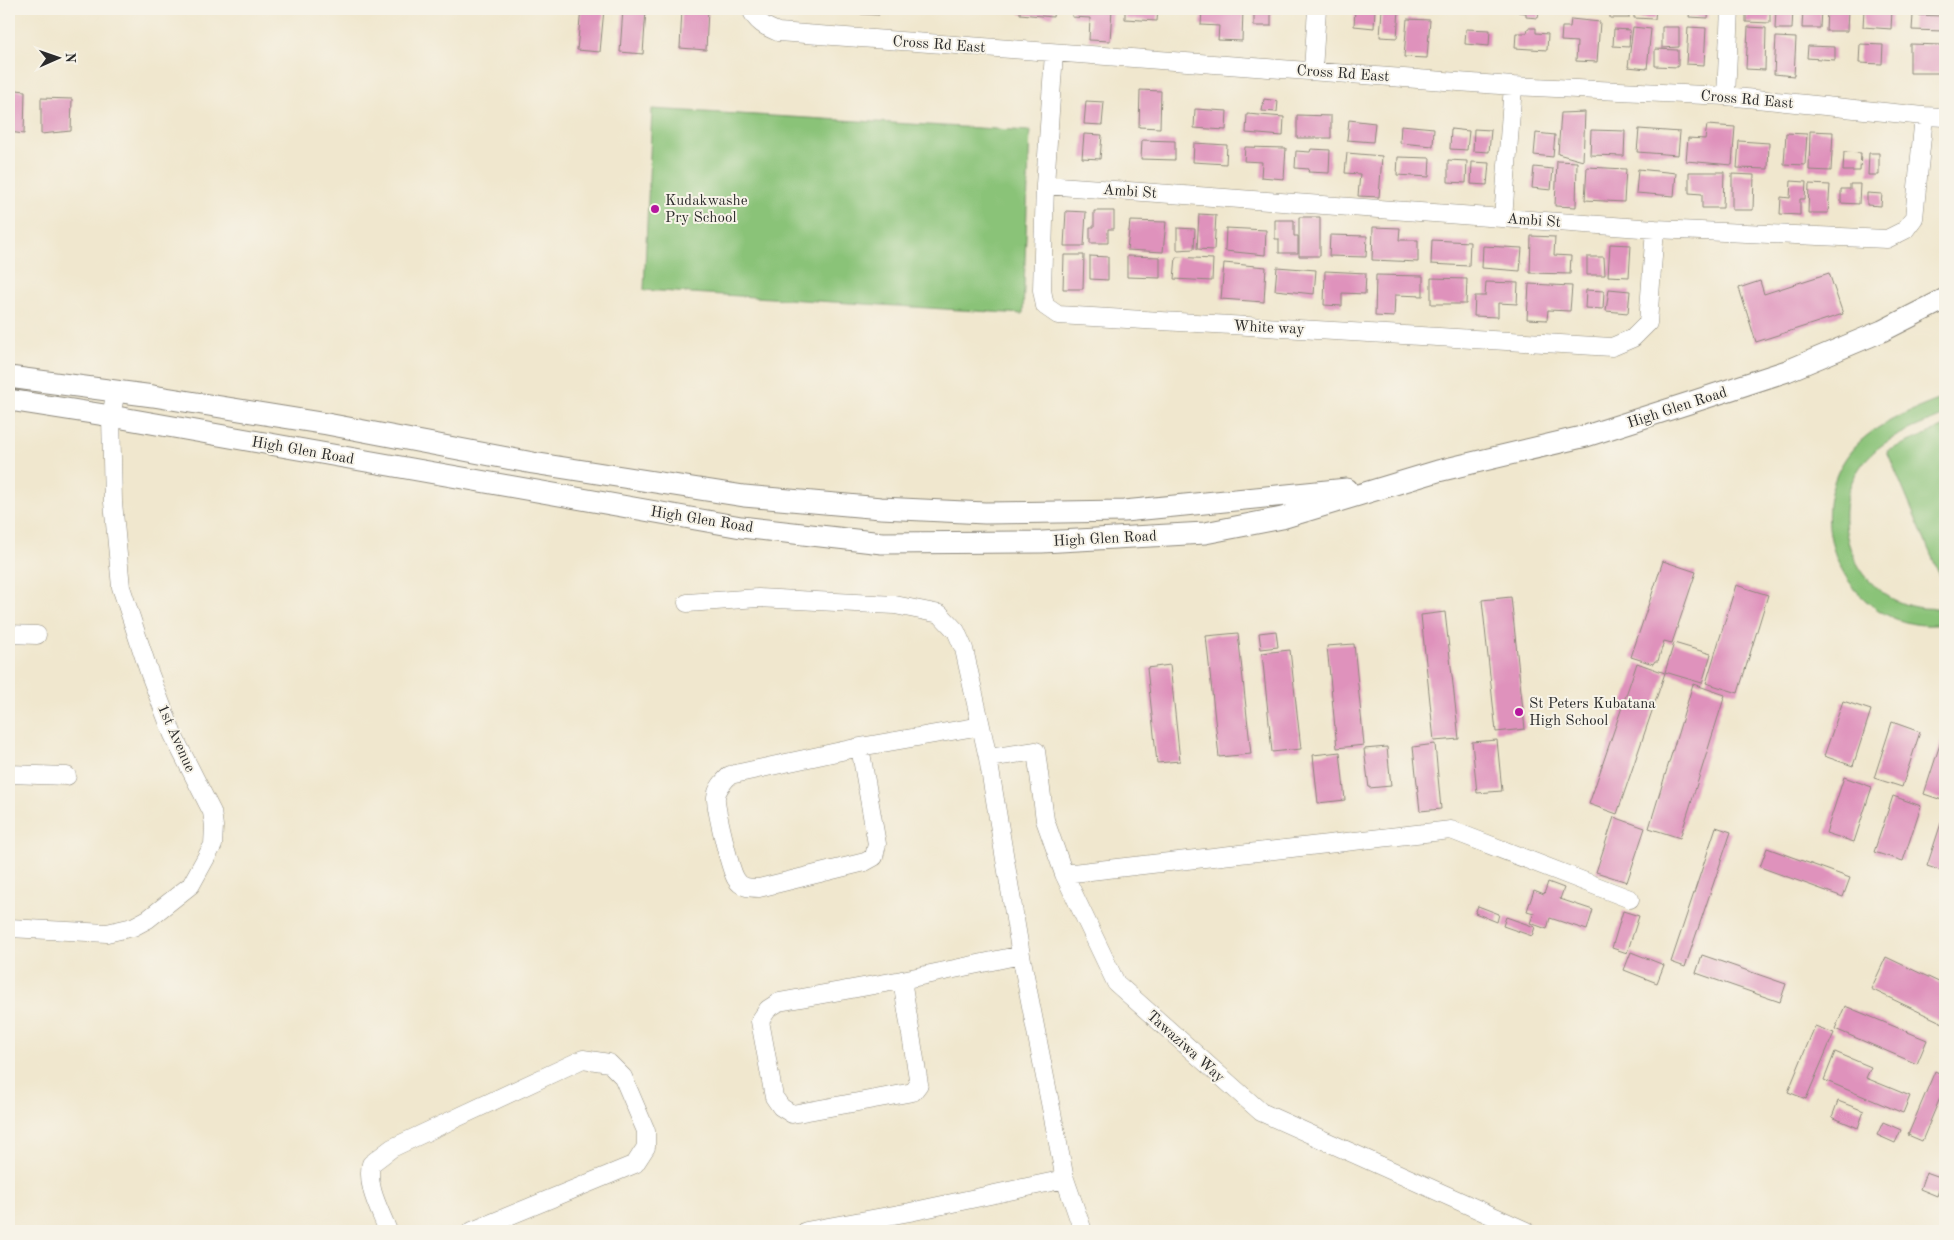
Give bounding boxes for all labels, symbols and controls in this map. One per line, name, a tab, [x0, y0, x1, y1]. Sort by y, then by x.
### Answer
north arrow	[32, 32, 82, 82]
street label: Cross Rd East	[892, 35, 986, 56]
text: N	[63, 52, 77, 63]
street label: Cross Rd East	[1296, 64, 1390, 85]
street label: Cross Rd East	[1700, 89, 1794, 112]
street label: Ambi St	[1103, 183, 1157, 202]
place label: Kudakwashe Pry School	[665, 194, 748, 226]
marker: Kudakwashe Pry School	[649, 203, 661, 215]
street label: Ambi St	[1507, 212, 1561, 231]
street label: White way	[1233, 319, 1305, 338]
street label: High Glen Road	[1626, 385, 1729, 432]
street label: High Glen Road	[250, 435, 355, 468]
street label: High Glen Road	[649, 505, 754, 536]
street label: High Glen Road	[1053, 529, 1157, 550]
place label: St Peters Kubatana High School	[1529, 697, 1656, 729]
street label: 1st Avenue	[154, 703, 197, 775]
marker: St Peters Kubatana High School	[1513, 706, 1525, 718]
street label: Tawaziwa Way	[1143, 1008, 1227, 1086]

